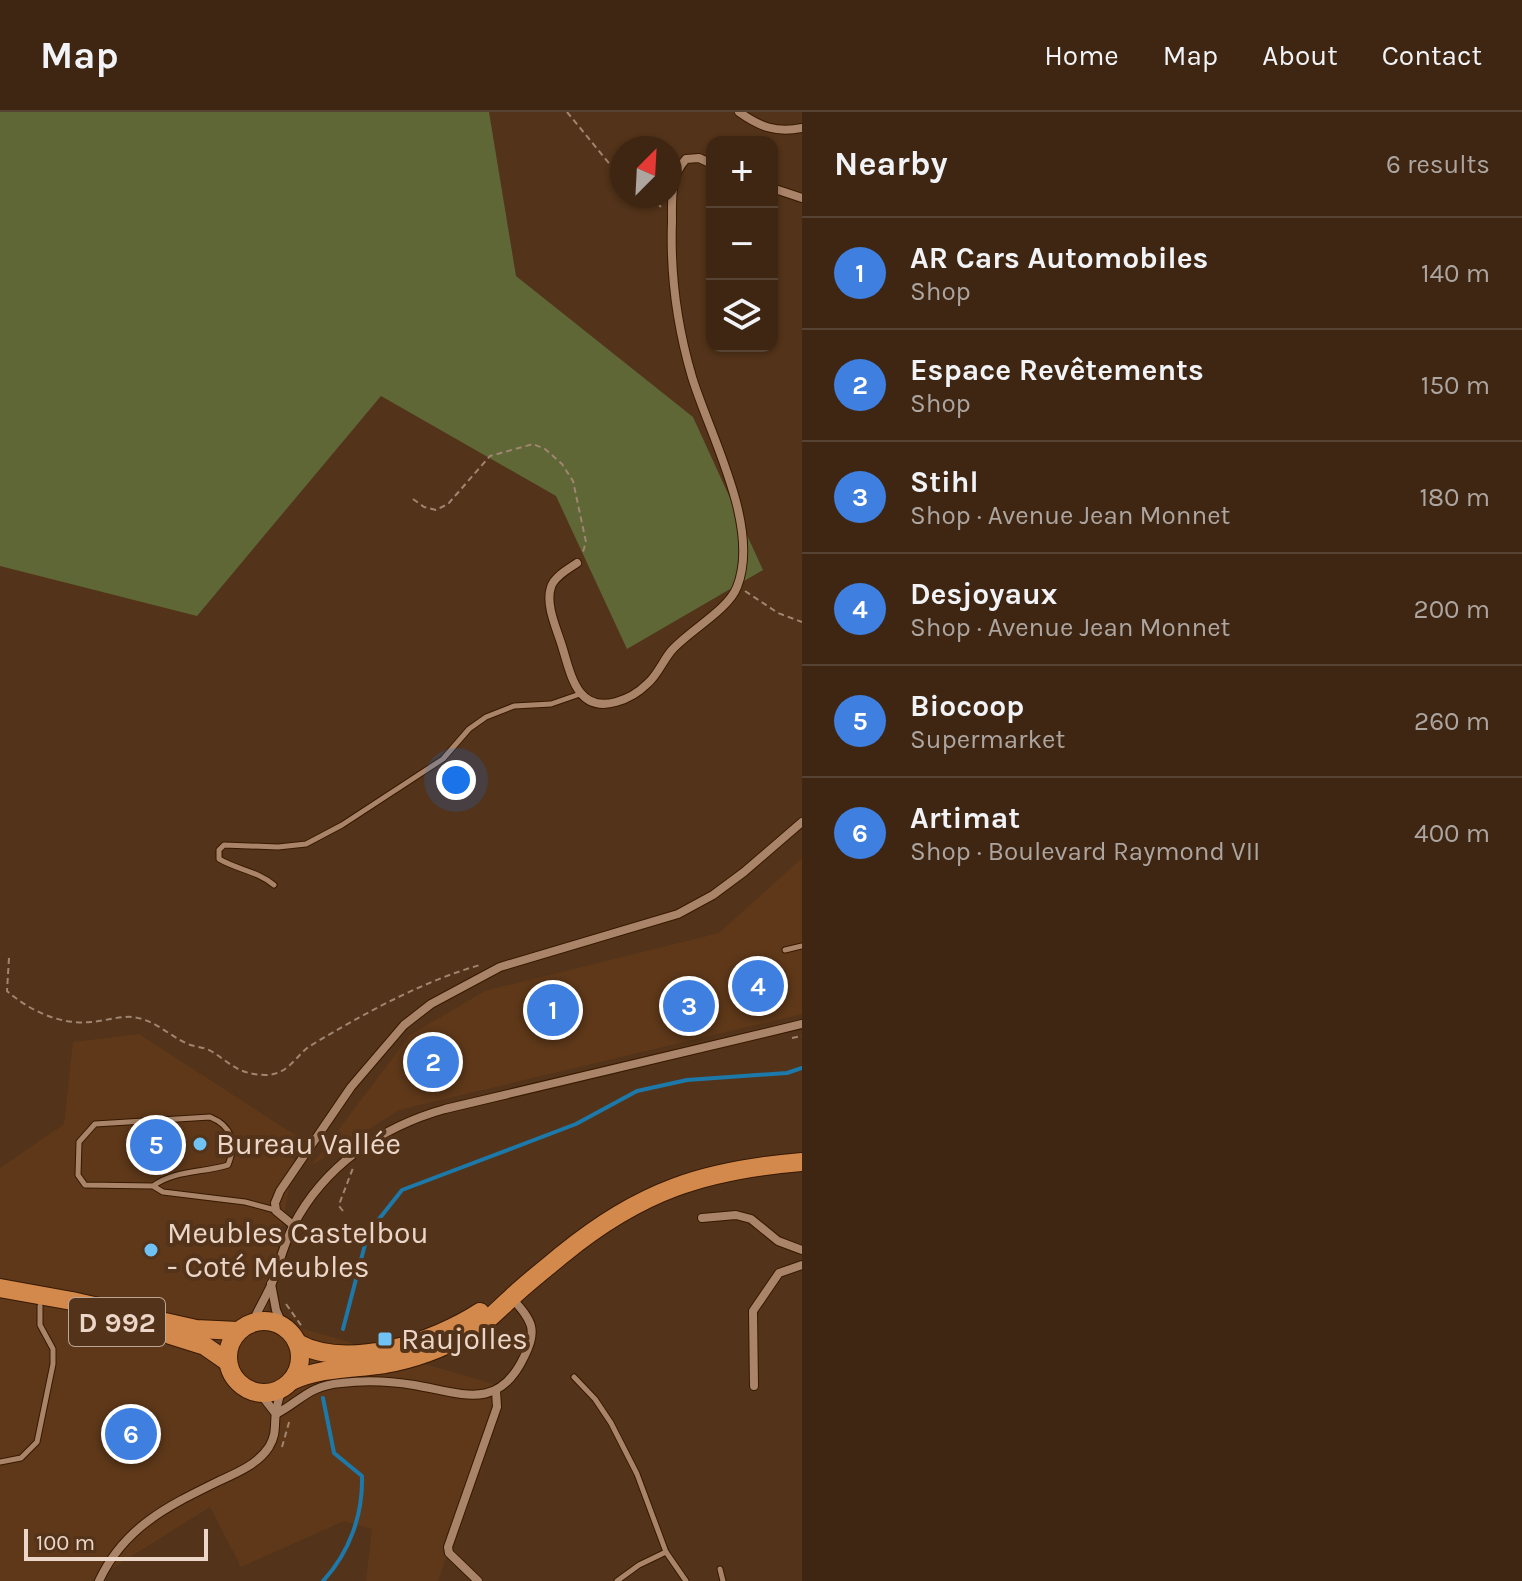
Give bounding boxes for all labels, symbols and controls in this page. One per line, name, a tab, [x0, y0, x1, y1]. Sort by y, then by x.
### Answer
text: Map	[40, 33, 119, 78]
text: Home	[1044, 39, 1119, 72]
text: Map	[1163, 39, 1218, 72]
text: About	[1262, 39, 1338, 72]
text: Contact	[1382, 39, 1482, 72]
north arrow	[610, 136, 682, 208]
map controls	[706, 136, 778, 352]
button: +	[706, 136, 778, 208]
text: Nearby	[834, 144, 948, 184]
text: 6 results	[1386, 149, 1490, 180]
button: −	[706, 208, 778, 280]
text: AR Cars Automobiles	[910, 240, 1208, 276]
text: 1	[855, 258, 865, 289]
text: 140 m	[1421, 258, 1490, 289]
text: Shop	[910, 276, 971, 307]
button: layers	[706, 280, 778, 352]
text: Espace Revêtements	[910, 352, 1204, 388]
text: 2	[852, 370, 868, 401]
text: 150 m	[1421, 370, 1490, 401]
text: Shop	[910, 388, 971, 419]
text: Stihl	[910, 464, 979, 500]
text: 3	[852, 482, 868, 513]
text: 180 m	[1420, 482, 1490, 513]
text: Shop · Avenue Jean Monnet	[910, 500, 1230, 531]
text: Desjoyaux	[910, 576, 1057, 612]
text: 4	[852, 594, 868, 625]
text: 200 m	[1414, 594, 1490, 625]
text: Shop · Avenue Jean Monnet	[910, 612, 1230, 643]
text: Biocoop	[910, 688, 1024, 724]
text: 5	[852, 706, 868, 737]
text: 260 m	[1414, 706, 1490, 737]
text: Supermarket	[910, 724, 1065, 755]
your location	[436, 760, 476, 800]
text: Artimat	[910, 800, 1020, 836]
text: 6	[852, 818, 868, 849]
text: 400 m	[1414, 818, 1490, 849]
text: Shop · Boulevard Raymond VII	[910, 836, 1260, 867]
pin: 4	[732, 956, 784, 1016]
pin: 3	[663, 976, 715, 1036]
pin: 1	[527, 980, 579, 1040]
pin: 2	[407, 1032, 459, 1092]
pin: 5	[130, 1115, 182, 1175]
place label: Bureau Vallée	[216, 1126, 401, 1162]
marker: Bureau Vallée	[191, 1135, 209, 1153]
place label: Meubles Castelbou - Coté Meubles	[167, 1215, 429, 1285]
marker: Meubles Castelbou - Coté Meubles	[142, 1241, 160, 1259]
road number: D 992	[69, 1298, 165, 1346]
place label: Raujolles	[401, 1321, 528, 1357]
marker: Raujolles	[376, 1330, 394, 1348]
pin: 6	[105, 1404, 157, 1464]
scale bar	[24, 1525, 208, 1561]
text: 100 m	[36, 1530, 95, 1556]

